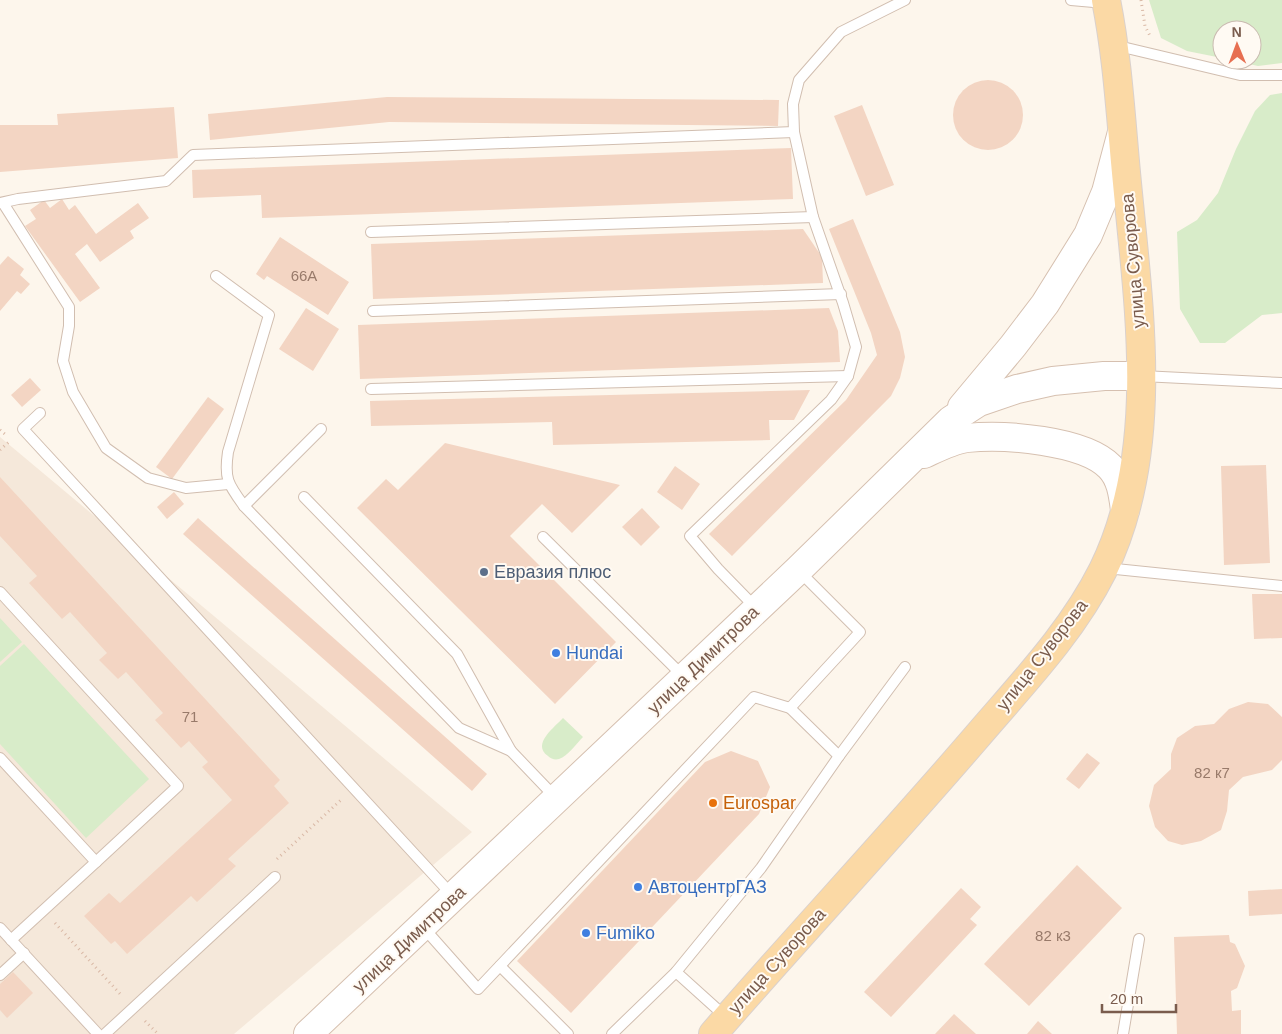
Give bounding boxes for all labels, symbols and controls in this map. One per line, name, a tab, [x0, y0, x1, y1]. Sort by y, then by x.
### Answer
north arrow	[1212, 20, 1262, 70]
text: N	[1232, 24, 1242, 40]
street label: улица Суворова	[1117, 192, 1149, 329]
house number: 66А	[291, 267, 317, 284]
place label: Евразия плюс	[494, 562, 611, 582]
marker: Евразия плюс	[478, 566, 490, 578]
street label: улица Суворова	[992, 595, 1092, 714]
street label: улица Димитрова	[643, 601, 763, 718]
place label: Hundai	[566, 643, 623, 663]
marker: Hundai	[550, 647, 562, 659]
house number: 71	[182, 708, 198, 725]
house number: 82 к7	[1194, 764, 1230, 781]
place label: Eurospar	[723, 793, 796, 813]
marker: Eurospar	[707, 797, 719, 809]
place label: АвтоцентрГАЗ	[648, 877, 767, 897]
street label: улица Димитрова	[348, 881, 470, 996]
marker: АвтоцентрГАЗ	[632, 881, 644, 893]
street label: улица Суворова	[724, 903, 830, 1018]
place label: Fumiko	[596, 923, 655, 943]
marker: Fumiko	[580, 927, 592, 939]
house number: 82 к3	[1035, 927, 1071, 944]
scale bar	[1102, 982, 1176, 1014]
text: 20 m	[1110, 990, 1143, 1007]

